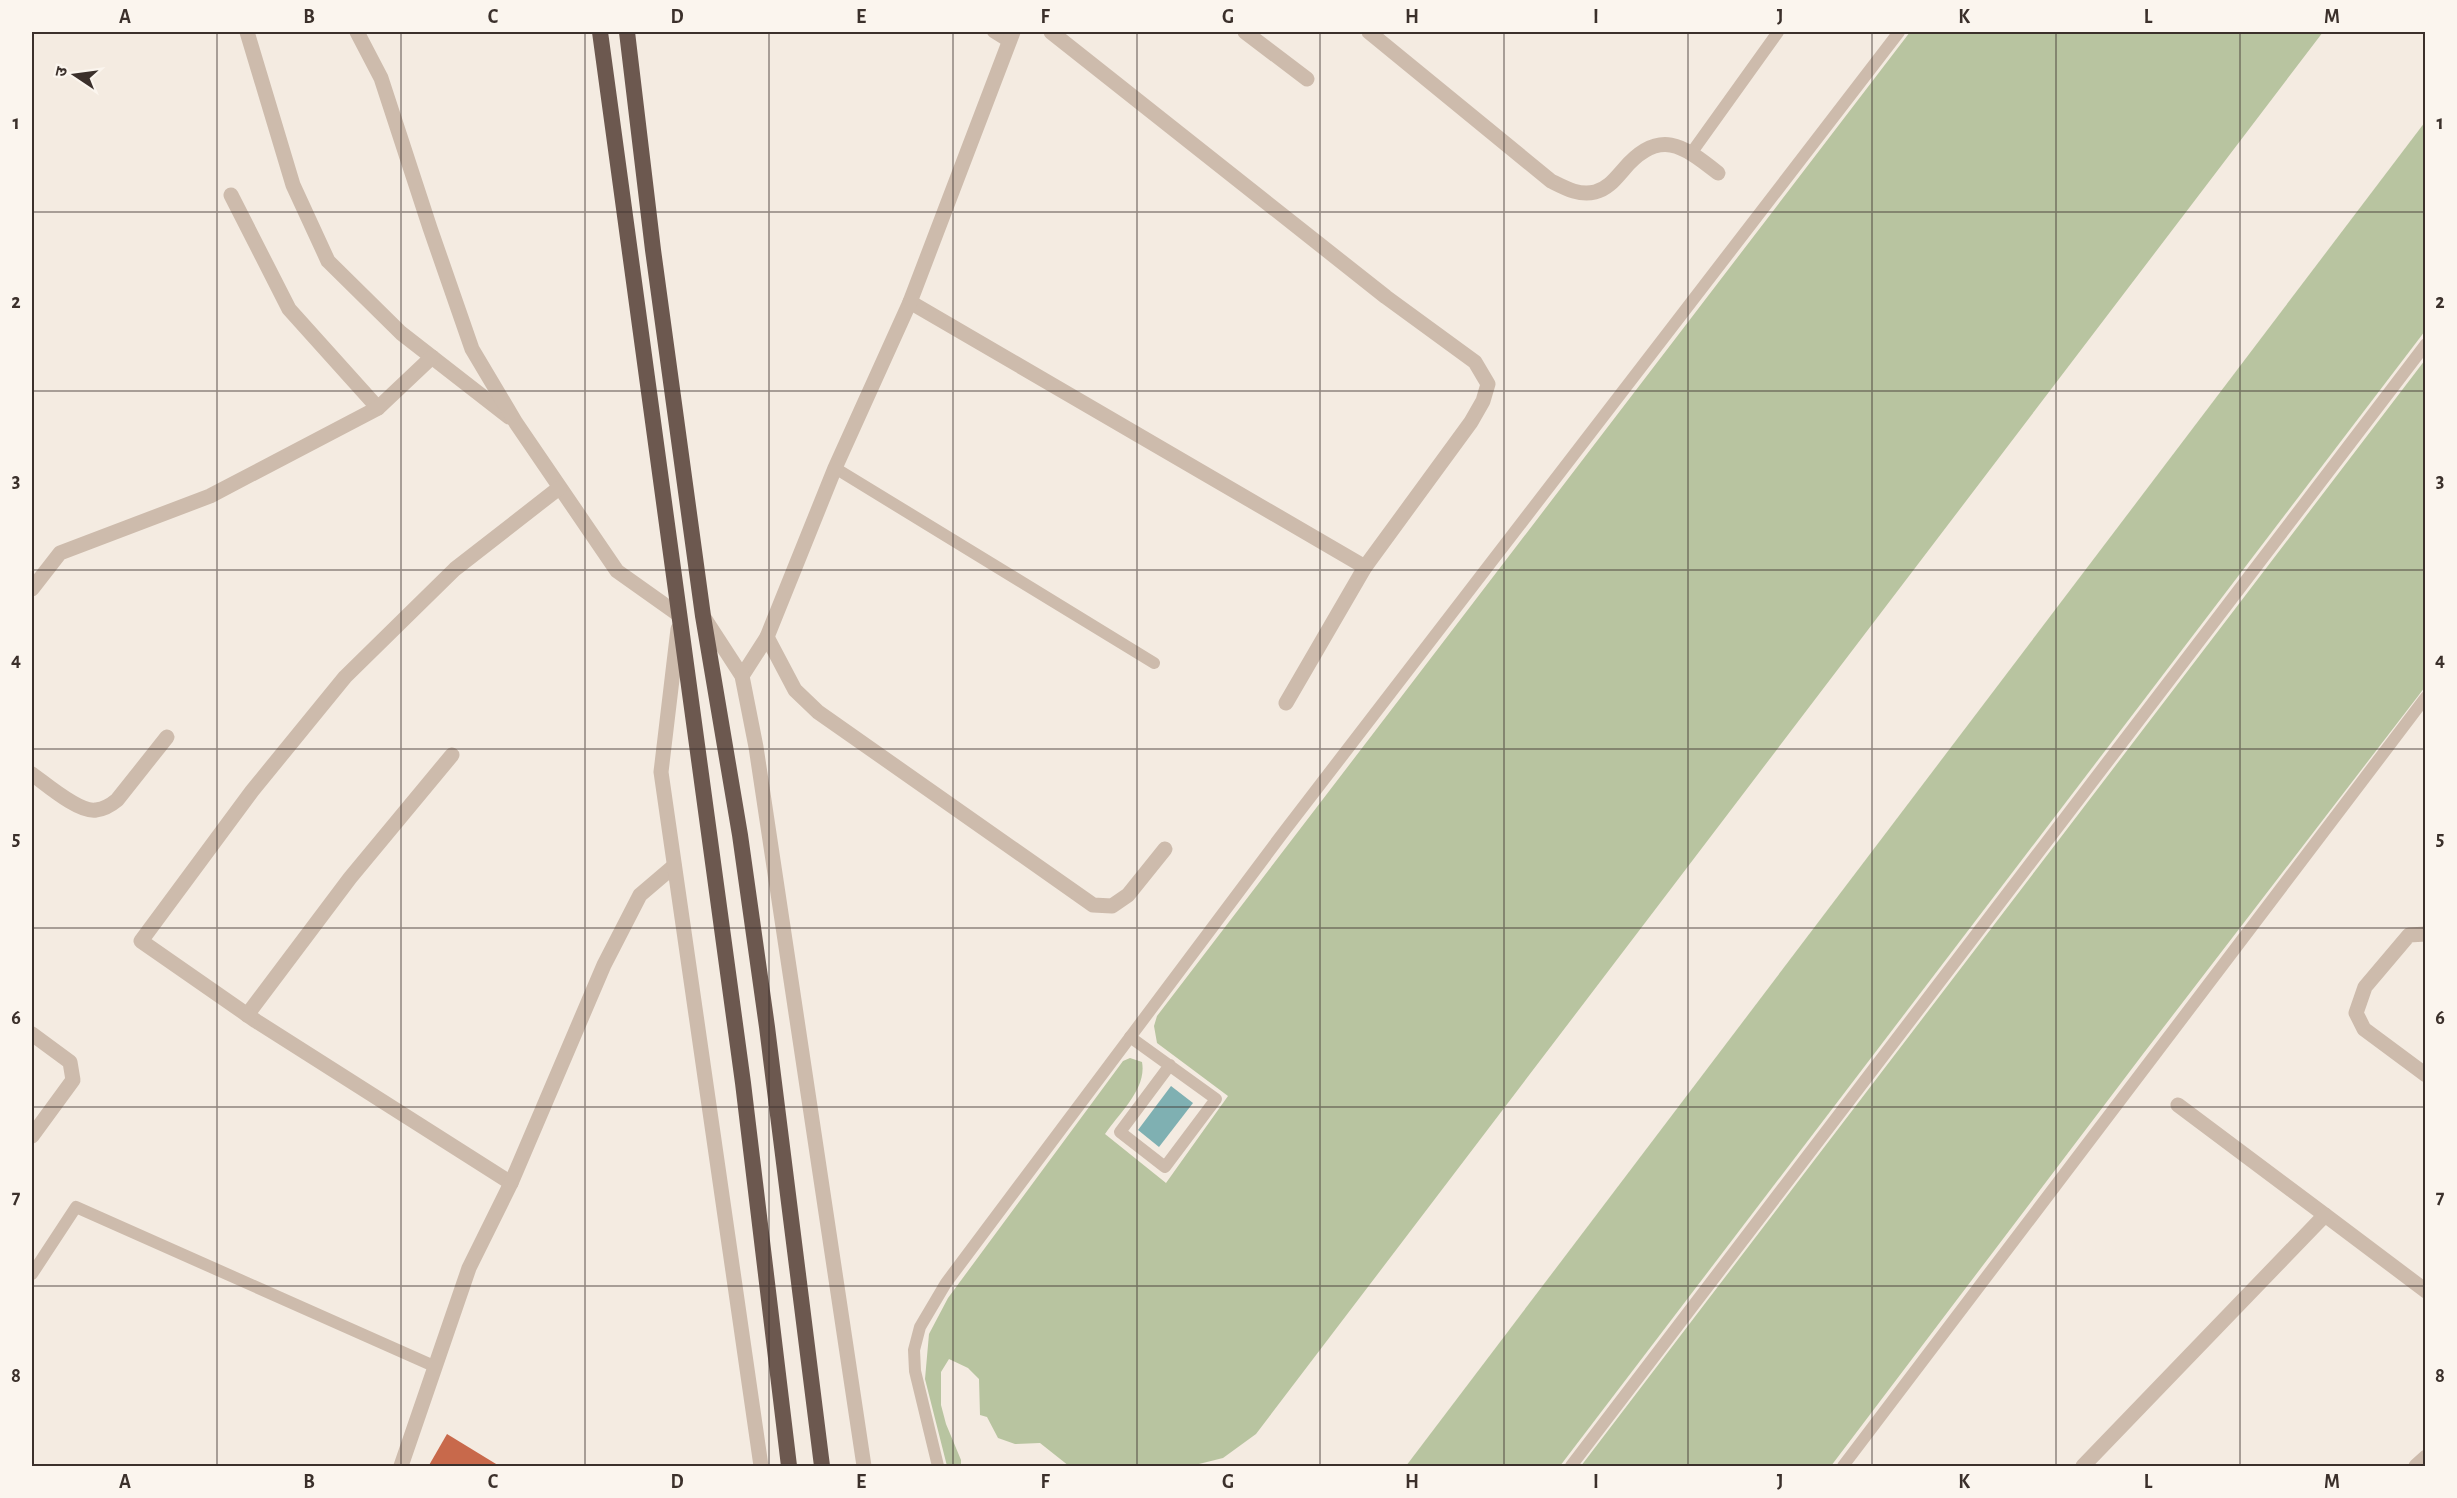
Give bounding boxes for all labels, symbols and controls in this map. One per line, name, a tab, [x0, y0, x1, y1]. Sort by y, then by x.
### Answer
text: A	[119, 7, 131, 27]
text: B	[303, 7, 315, 27]
text: C	[488, 7, 499, 27]
text: D	[670, 7, 684, 27]
text: E	[856, 7, 866, 27]
text: F	[1040, 7, 1050, 27]
text: G	[1222, 7, 1234, 27]
text: H	[1405, 7, 1419, 27]
text: I	[1593, 7, 1599, 27]
text: J	[1777, 7, 1783, 27]
text: K	[1958, 7, 1970, 27]
text: L	[2144, 7, 2153, 27]
text: M	[2324, 7, 2340, 27]
north arrow	[45, 45, 105, 105]
text: उ	[53, 65, 70, 78]
text: 1	[12, 113, 20, 133]
text: 1	[2436, 113, 2444, 133]
text: 2	[11, 292, 21, 312]
text: 2	[2435, 292, 2445, 312]
text: 3	[12, 471, 20, 491]
text: 3	[2436, 471, 2444, 491]
text: 4	[11, 650, 21, 670]
text: 4	[2435, 650, 2445, 670]
text: 5	[12, 829, 20, 849]
text: 5	[2436, 829, 2444, 849]
text: 6	[11, 1008, 21, 1028]
text: 6	[2435, 1008, 2445, 1028]
text: 7	[12, 1187, 21, 1207]
text: 7	[2436, 1187, 2445, 1207]
text: 8	[11, 1366, 21, 1386]
text: 8	[2435, 1366, 2445, 1386]
text: A	[119, 1472, 131, 1492]
text: B	[303, 1472, 315, 1492]
text: C	[488, 1472, 499, 1492]
text: D	[670, 1472, 684, 1492]
text: E	[856, 1472, 866, 1492]
text: F	[1040, 1472, 1050, 1492]
text: G	[1222, 1472, 1234, 1492]
text: H	[1405, 1472, 1419, 1492]
text: I	[1593, 1472, 1599, 1492]
text: J	[1777, 1472, 1783, 1492]
text: K	[1958, 1472, 1970, 1492]
text: L	[2144, 1472, 2153, 1492]
text: M	[2324, 1472, 2340, 1492]

